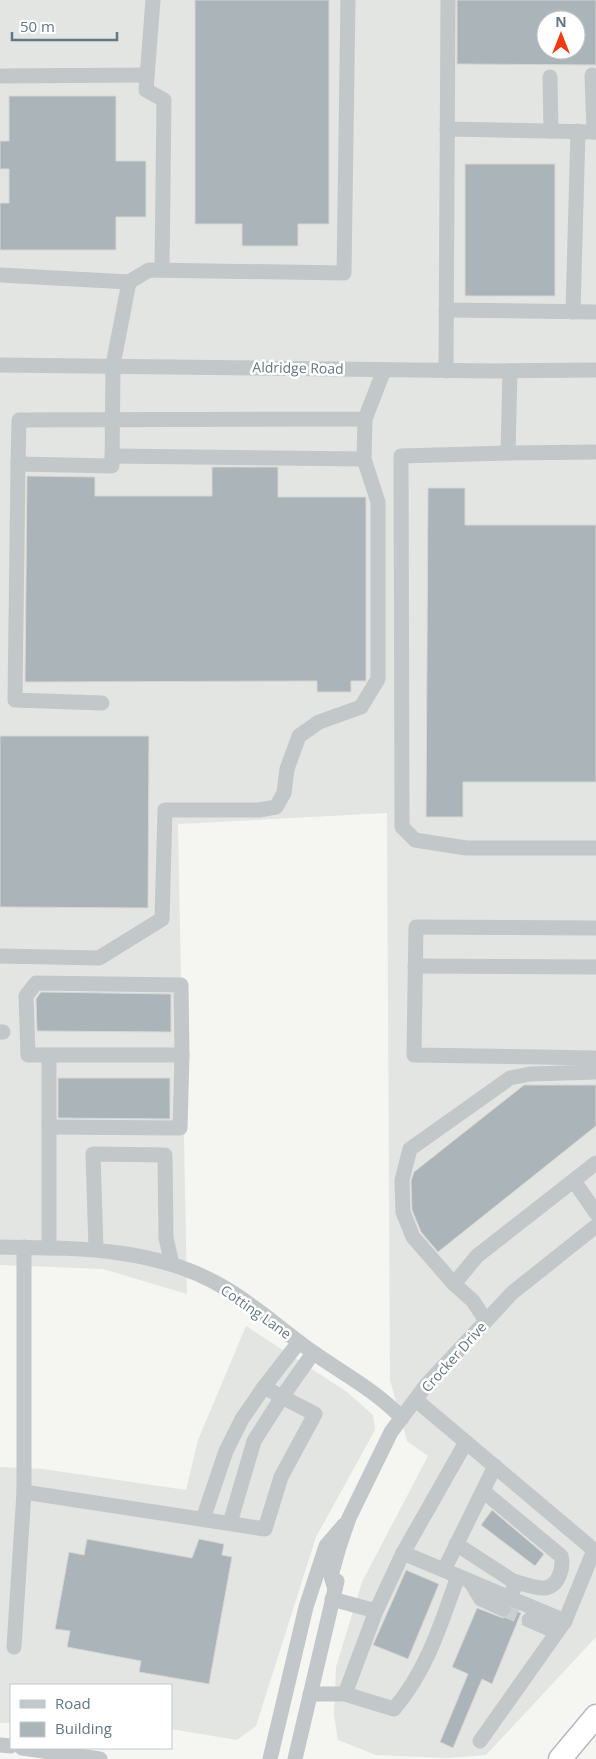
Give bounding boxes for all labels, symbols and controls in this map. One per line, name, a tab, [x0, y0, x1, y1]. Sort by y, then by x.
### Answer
scale bar	[12, 10, 118, 42]
north arrow	[536, 10, 586, 60]
text: N	[555, 12, 567, 31]
text: 50 m	[20, 16, 55, 36]
street label: Aldridge Road	[252, 357, 344, 378]
street label: Cotting Lane	[217, 1280, 295, 1343]
street label: Crocker Drive	[417, 1317, 490, 1396]
legend	[10, 1684, 172, 1749]
text: Road	[55, 1693, 91, 1713]
text: Building	[55, 1718, 112, 1738]

